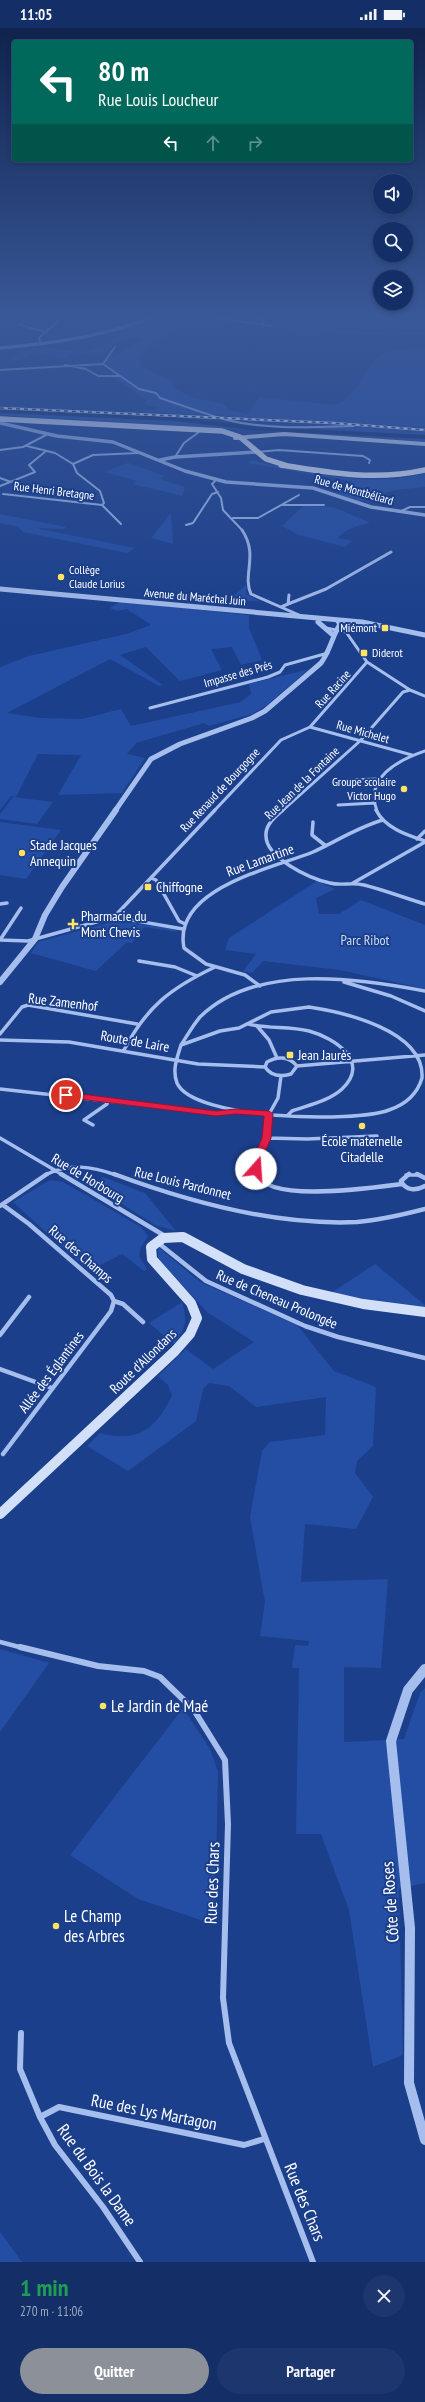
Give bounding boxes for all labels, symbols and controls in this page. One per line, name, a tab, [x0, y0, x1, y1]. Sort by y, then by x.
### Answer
text: 11:05	[20, 5, 52, 24]
text: 80 m	[98, 52, 149, 89]
icon: left	[32, 56, 84, 108]
text: Rue Louis Loucheur	[98, 88, 219, 111]
icon: left	[160, 132, 182, 154]
icon: ahead	[202, 132, 224, 154]
icon: right	[244, 132, 266, 154]
map controls	[373, 174, 413, 310]
button: sound	[373, 174, 413, 214]
button: search	[373, 222, 413, 262]
button: layers	[373, 270, 413, 310]
street label: Rue de Montbéliard	[313, 471, 395, 508]
street label: Rue Henri Bretagne	[13, 478, 95, 503]
place label: Collège Claude Lorius	[69, 562, 125, 591]
marker: Collège Claude Lorius	[56, 572, 66, 582]
street label: Avenue du Maréchal Juin	[144, 585, 247, 608]
place label: Miémont	[340, 620, 378, 635]
marker: Miémont	[380, 623, 390, 633]
place label: Diderot	[372, 645, 404, 660]
marker: Diderot	[359, 648, 369, 658]
street label: Impasse des Prés	[202, 657, 274, 690]
street label: Rue Racine	[312, 666, 354, 711]
street label: Rue Michelet	[335, 717, 392, 746]
street label: Rue Jean de la Fontaine	[261, 743, 342, 822]
street label: Rue Renaud de Bourgogne	[177, 744, 262, 835]
place label: Groupe scolaire Victor Hugo	[332, 774, 396, 803]
marker: Groupe scolaire Victor Hugo	[399, 784, 409, 794]
place label: Stade Jacques Annequin	[30, 836, 97, 870]
street label: Rue Lamartine	[224, 839, 296, 881]
marker: Stade Jacques Annequin	[17, 848, 27, 858]
place label: Chiffogne	[156, 878, 203, 896]
marker: Chiffogne	[143, 882, 153, 892]
place label: Pharmacie du Mont Chevis	[81, 907, 147, 941]
marker: Pharmacie du Mont Chevis	[68, 919, 78, 929]
park label: Parc Ribot	[341, 931, 390, 949]
street label: Rue Zamenhof	[27, 989, 99, 1015]
street label: Route de Laire	[99, 1026, 171, 1056]
place label: Jean Jaurès	[297, 1046, 352, 1064]
marker: Jean Jaurès	[285, 1050, 295, 1060]
pin	[49, 1078, 83, 1112]
icon: arrive	[55, 1084, 77, 1106]
marker: École maternelle Citadelle	[357, 1121, 367, 1131]
place label: École maternelle Citadelle	[321, 1132, 403, 1166]
position arrow	[235, 1148, 277, 1190]
street label: Rue de Horbourg	[48, 1149, 128, 1207]
street label: Rue Louis Pardonnet	[133, 1162, 233, 1204]
street label: Rue des Champs	[45, 1221, 117, 1287]
street label: Rue de Cheneau Prolongée	[214, 1265, 341, 1333]
street label: Route d'Allondans	[106, 1325, 180, 1397]
street label: Allée des Églantines	[14, 1327, 88, 1416]
place label: Le Jardin de Maé	[111, 1695, 208, 1717]
marker: Le Jardin de Maé	[98, 1701, 108, 1711]
street label: Rue des Chars	[200, 1841, 224, 1925]
street label: Côte de Roses	[376, 1861, 404, 1943]
place label: Le Champ des Arbres	[64, 1905, 125, 1947]
marker: Le Champ des Arbres	[51, 1921, 61, 1931]
street label: Rue des Lys Martagon	[89, 2089, 219, 2135]
street label: Rue du Bois la Dame	[53, 2120, 141, 2230]
street label: Rue des Chars	[279, 2160, 331, 2245]
text: 1 min	[20, 2272, 68, 2303]
button: close	[363, 2275, 405, 2317]
text: 270 m · 11:06	[20, 2303, 83, 2320]
button: Quitter	[20, 2348, 209, 2394]
button: Partager	[217, 2348, 405, 2394]

